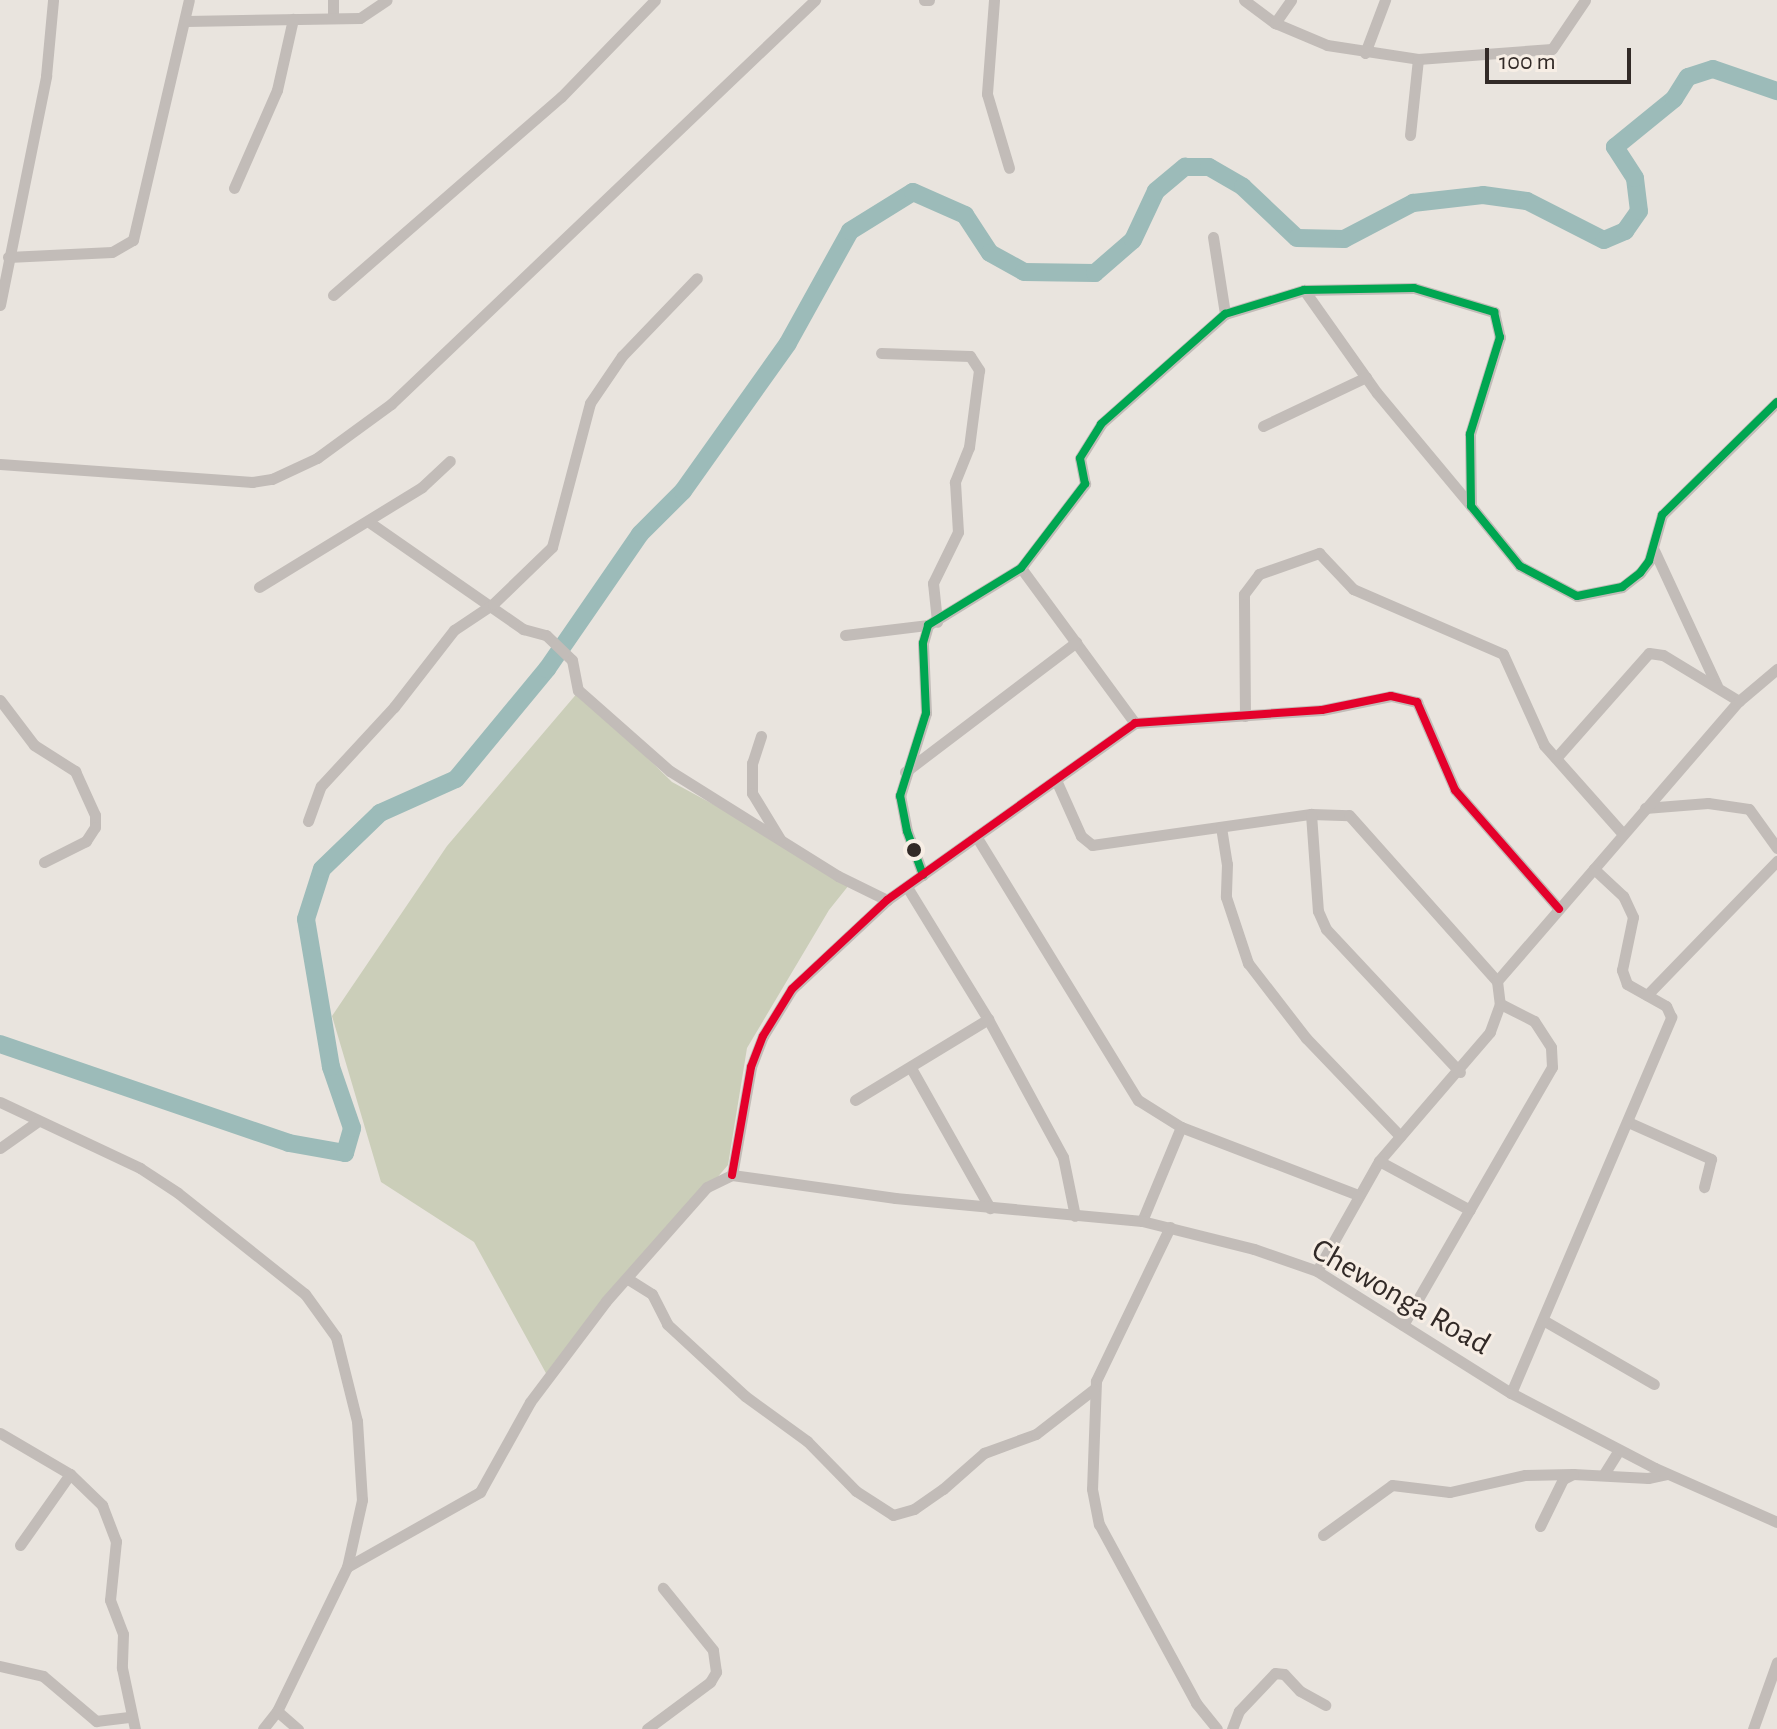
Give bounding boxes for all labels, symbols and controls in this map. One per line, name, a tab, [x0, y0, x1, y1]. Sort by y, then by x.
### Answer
scale bar	[1489, 32, 1635, 82]
text: 100 m	[1499, 50, 1556, 74]
unlabelled marker	[906, 842, 922, 858]
street label: Chewonga Road	[1305, 1230, 1497, 1364]

